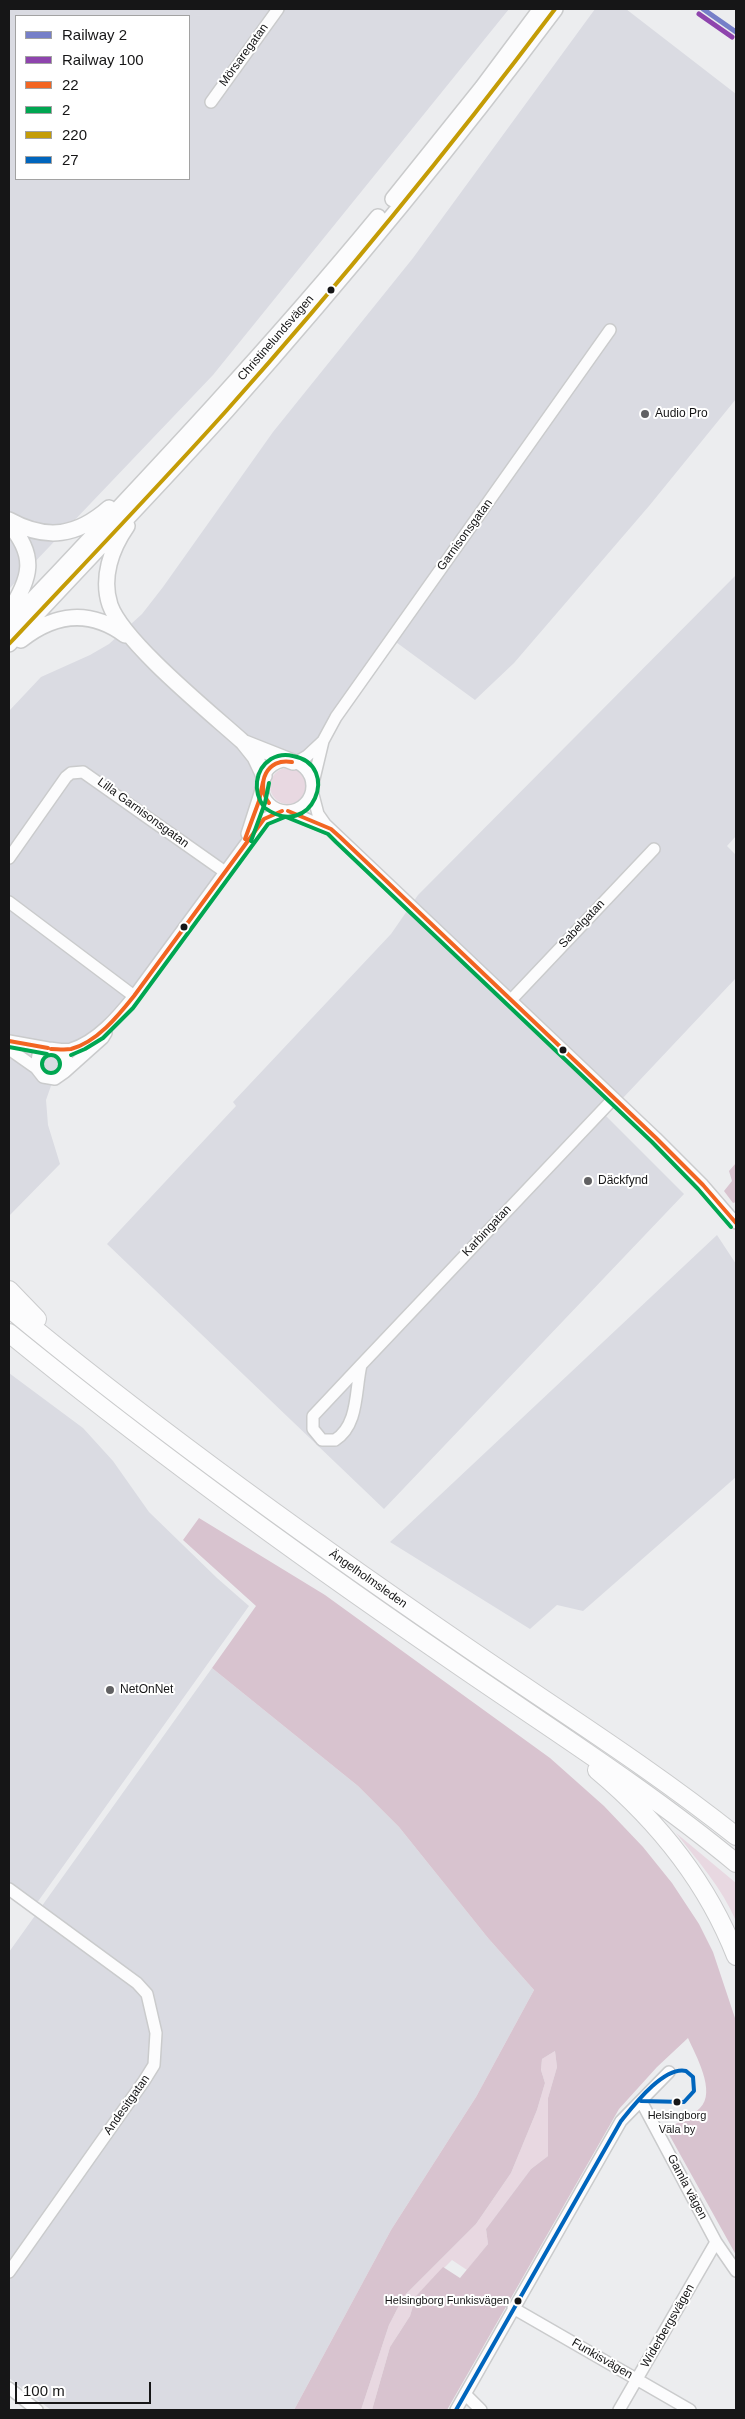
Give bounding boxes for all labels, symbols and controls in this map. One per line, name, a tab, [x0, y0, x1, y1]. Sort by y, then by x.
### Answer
legend	[15, 15, 190, 180]
street label: Mörsaregatan	[216, 21, 272, 89]
text: Railway 2	[62, 26, 127, 43]
text: Railway 100	[62, 51, 144, 68]
text: 22	[62, 76, 79, 93]
text: 2	[62, 101, 70, 118]
text: 220	[62, 126, 87, 143]
text: 27	[62, 151, 79, 168]
unlabelled marker	[326, 285, 336, 295]
street label: Christinelundsvägen	[235, 292, 317, 384]
place label: Audio Pro	[655, 407, 708, 421]
marker: Audio Pro	[639, 408, 651, 420]
street label: Garnisonsgatan	[434, 496, 496, 574]
street label: Lilla Garnisonsgatan	[95, 775, 191, 851]
street label: Sabelgatan	[556, 897, 608, 951]
unlabelled marker	[179, 922, 189, 932]
unlabelled marker	[558, 1045, 568, 1055]
place label: Däckfynd	[598, 1174, 648, 1188]
marker: Däckfynd	[582, 1175, 594, 1187]
street label: Karbingatan	[460, 1202, 514, 1260]
street label: Ängelholmsleden	[326, 1547, 410, 1611]
place label: NetOnNet	[120, 1683, 173, 1697]
marker: NetOnNet	[104, 1684, 116, 1696]
street label: Andesitgatan	[101, 2072, 153, 2138]
marker: Helsingborg Väla by	[672, 2097, 682, 2107]
place label: Helsingborg Väla by	[648, 2109, 706, 2135]
street label: Gamla vägen	[664, 2152, 710, 2222]
street label: Widerbergsvägen	[638, 2282, 698, 2370]
place label: Helsingborg Funkisvägen	[385, 2294, 509, 2308]
marker: Helsingborg Funkisvägen	[513, 2296, 523, 2306]
street label: Funkisvägen	[569, 2336, 635, 2382]
scale bar	[18, 2372, 154, 2404]
text: 100 m	[23, 2382, 65, 2399]

